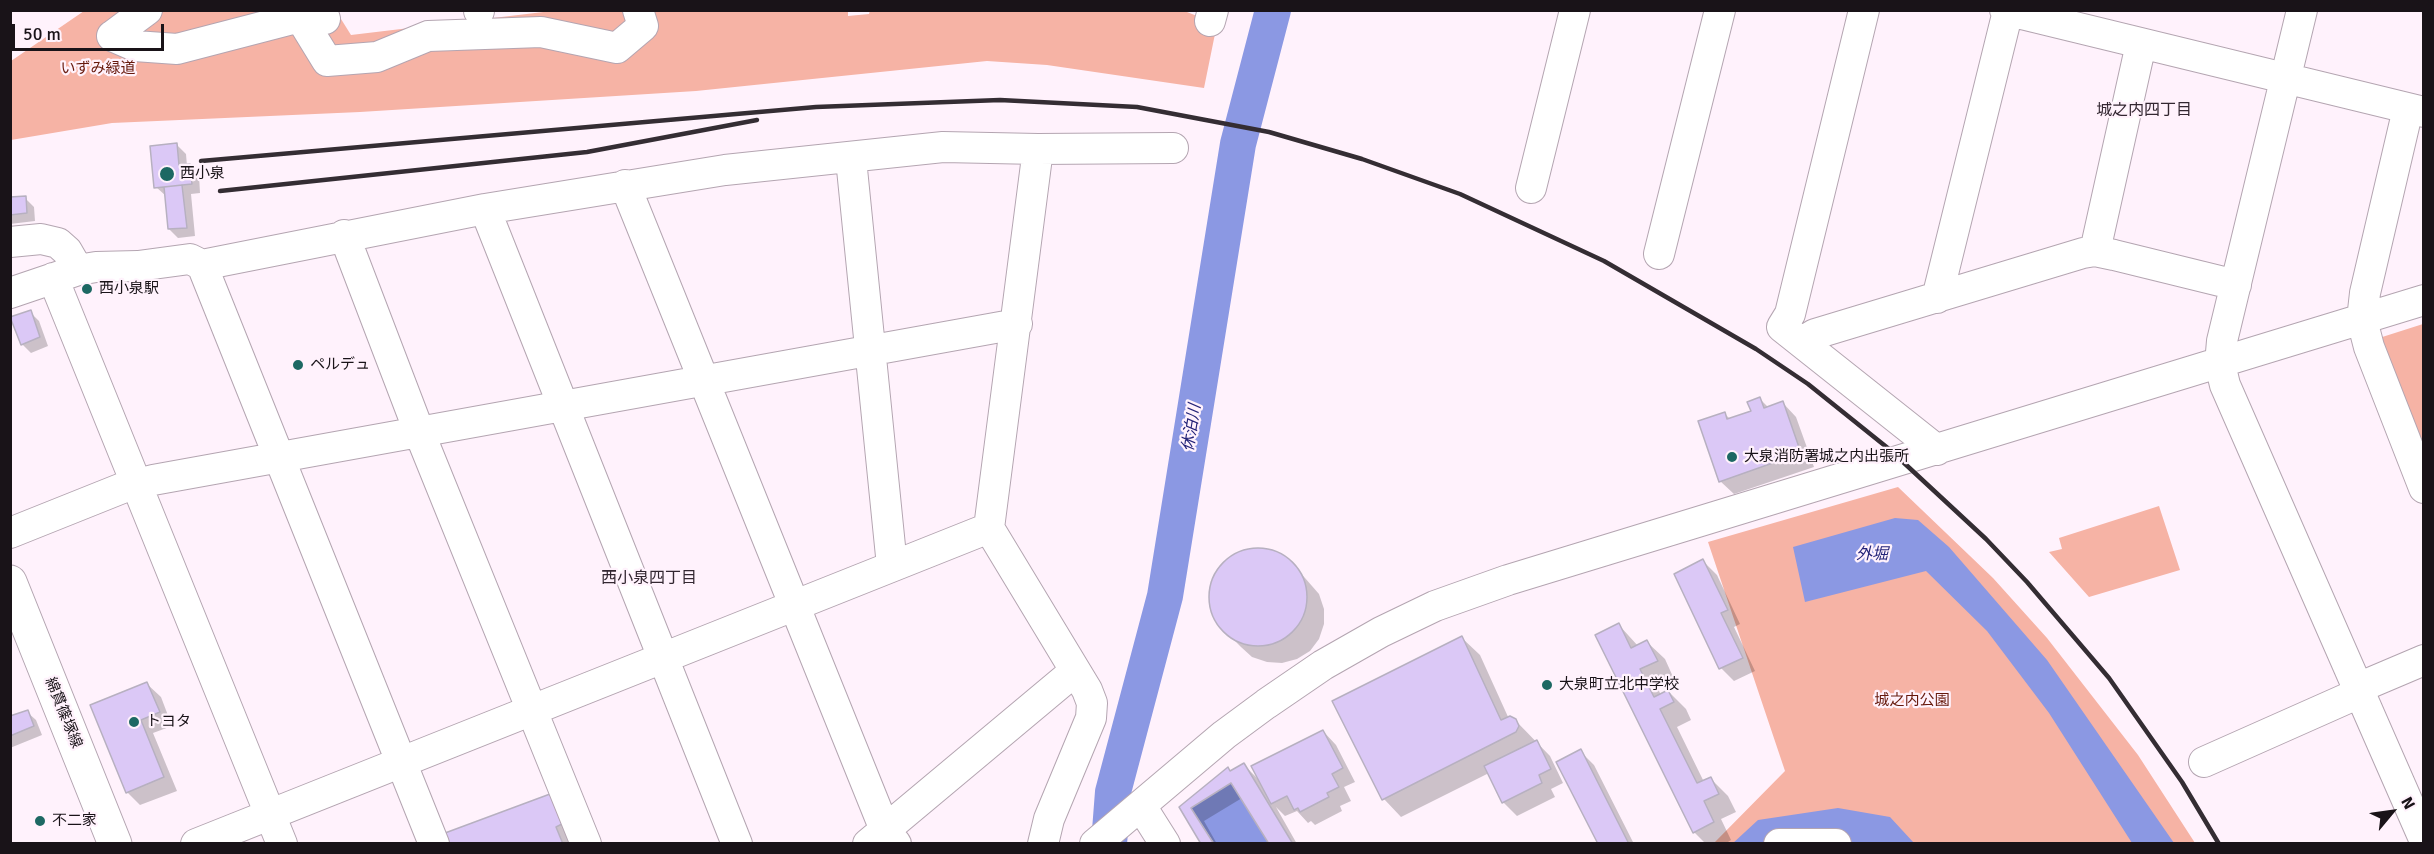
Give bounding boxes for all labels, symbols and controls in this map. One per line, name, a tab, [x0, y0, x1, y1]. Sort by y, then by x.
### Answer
scale bar	[15, 12, 166, 50]
text: 50 m	[23, 23, 61, 45]
park label: いずみ緑道	[61, 60, 135, 78]
district label: 城之内四丁目	[2096, 101, 2192, 121]
marker: 西小泉	[158, 165, 176, 183]
place label: 西小泉	[180, 165, 225, 183]
place label: 西小泉駅	[99, 280, 159, 298]
marker: 西小泉駅	[80, 282, 94, 296]
place label: ペルデュ	[310, 356, 370, 374]
marker: ペルデュ	[291, 358, 305, 372]
water label: 休泊川	[1179, 403, 1205, 453]
place label: 大泉消防署城之内出張所	[1744, 448, 1909, 466]
marker: 大泉消防署城之内出張所	[1725, 450, 1739, 464]
water label: 外堀	[1856, 545, 1888, 565]
district label: 西小泉四丁目	[601, 569, 697, 589]
street label: 綿貫篠塚線	[41, 675, 85, 751]
place label: 大泉町立北中学校	[1559, 676, 1679, 694]
marker: 大泉町立北中学校	[1540, 678, 1554, 692]
park label: 城之内公園	[1875, 692, 1949, 710]
place label: トヨタ	[146, 713, 191, 731]
marker: トヨタ	[127, 715, 141, 729]
north arrow	[2362, 782, 2422, 842]
text: N	[2396, 794, 2419, 813]
place label: 不二家	[52, 812, 97, 830]
marker: 不二家	[33, 814, 47, 828]

